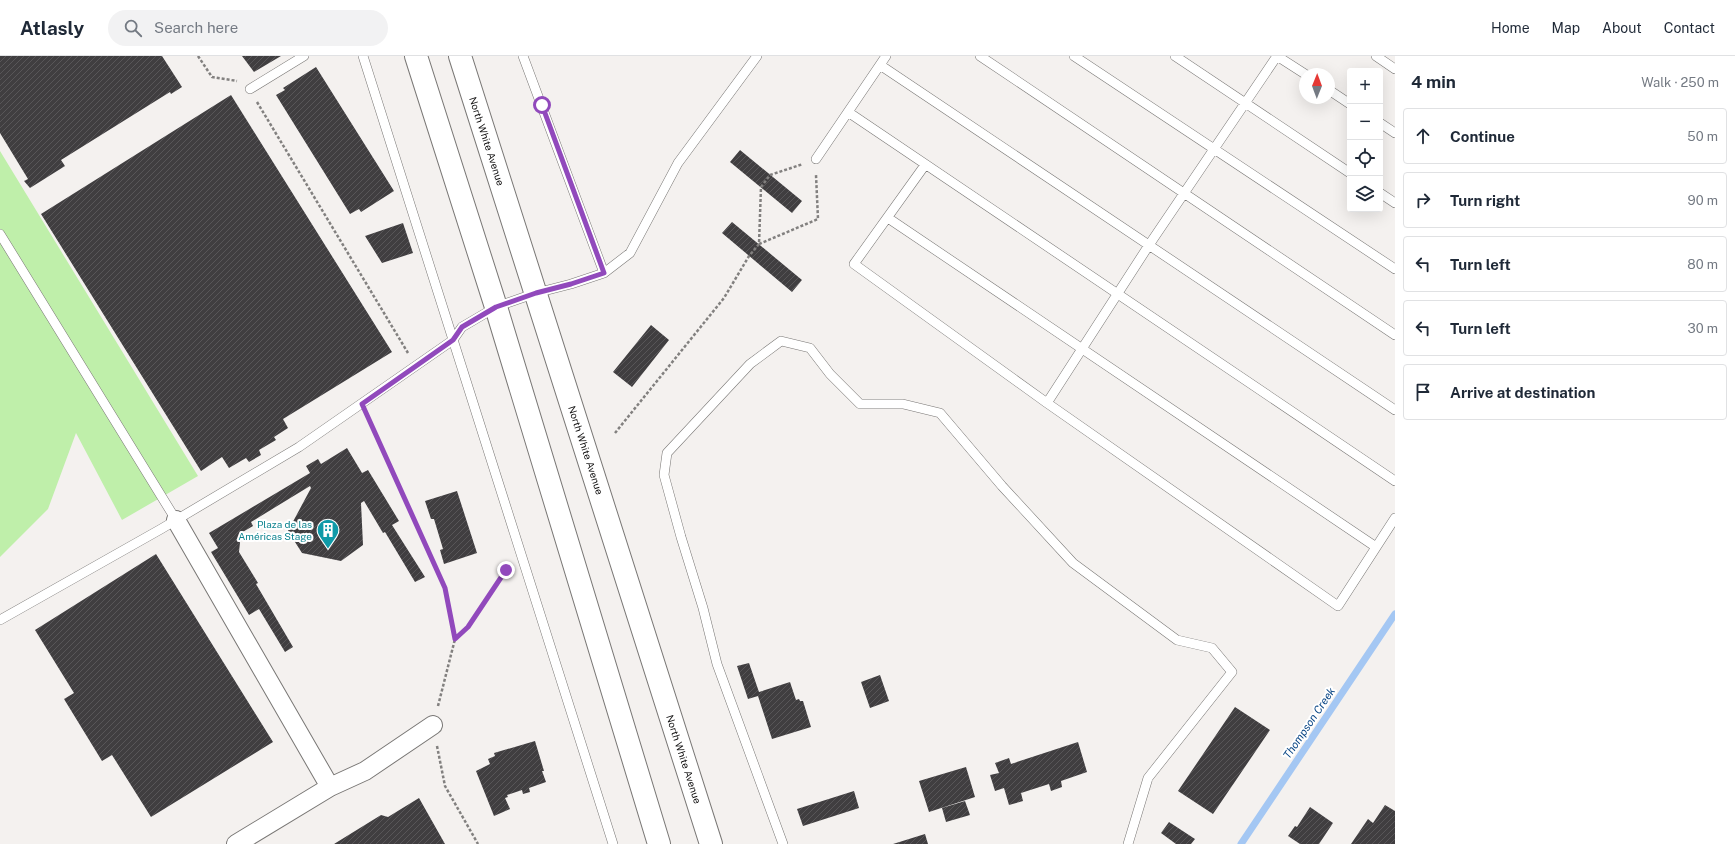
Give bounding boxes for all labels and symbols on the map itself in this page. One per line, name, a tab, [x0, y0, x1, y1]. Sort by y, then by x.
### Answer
north arrow	[1299, 68, 1335, 104]
street label: North White Avenue	[467, 95, 507, 187]
route start	[533, 96, 551, 114]
street label: North White Avenue	[566, 404, 606, 496]
building icon: Plaza de las Américas Stage	[315, 517, 341, 550]
place label: Plaza de las Américas Stage	[238, 518, 312, 542]
route end	[497, 561, 515, 579]
water label: Thompson Creek	[1281, 685, 1337, 761]
street label: North White Avenue	[664, 713, 704, 805]

